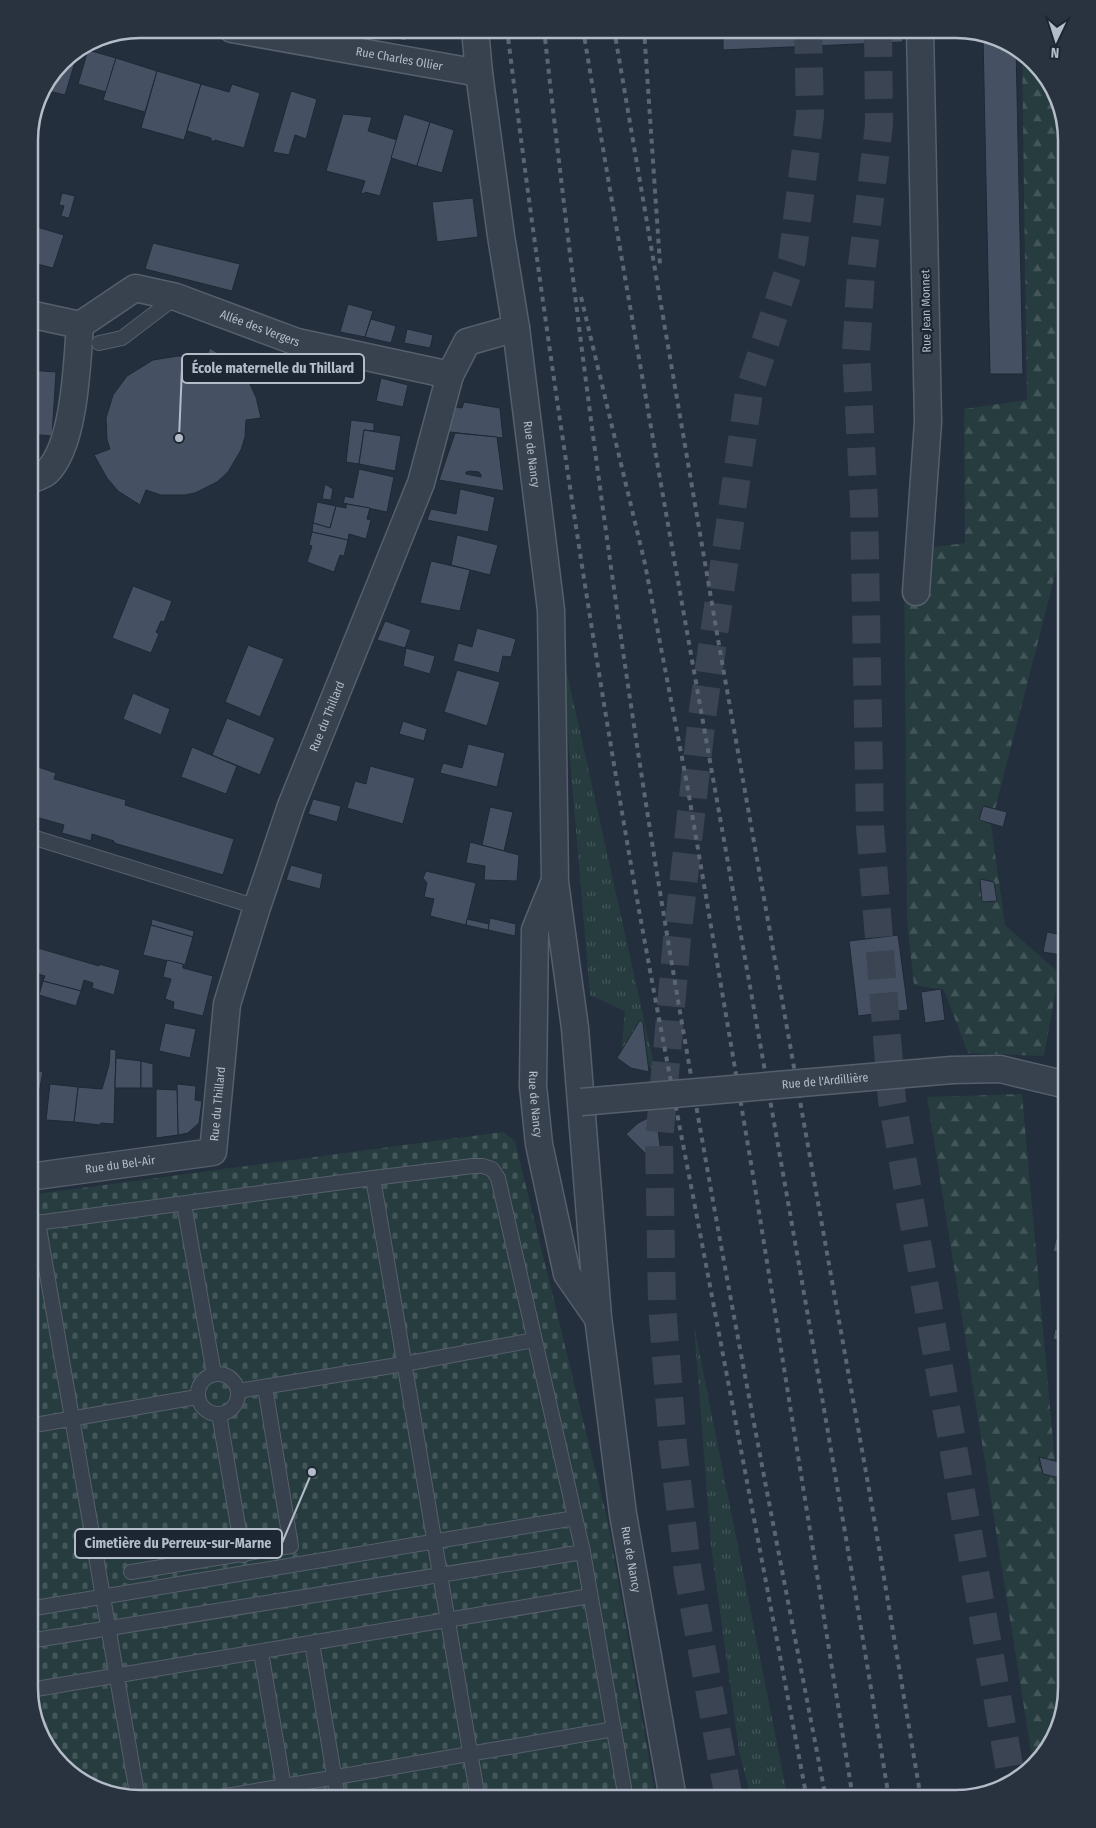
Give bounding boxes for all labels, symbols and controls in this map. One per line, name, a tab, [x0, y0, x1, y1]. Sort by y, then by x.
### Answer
north arrow	[1031, 15, 1081, 65]
street label: Rue Charles Ollier	[355, 44, 445, 74]
text: N	[1050, 44, 1060, 61]
street label: Rue Jean Monnet	[918, 269, 934, 353]
street label: Allée des Vergers	[218, 307, 302, 349]
callout: École maternelle du Thillard	[182, 354, 364, 383]
text: École maternelle du Thillard	[192, 359, 354, 377]
street label: Rue de Nancy	[521, 420, 543, 489]
street label: Rue du Thillard	[307, 679, 347, 754]
street label: Rue du Thillard	[207, 1066, 228, 1142]
street label: Rue de l'Ardillière	[781, 1070, 869, 1092]
street label: Rue de Nancy	[526, 1071, 545, 1139]
street label: Rue du Bel-Air	[84, 1153, 157, 1176]
street label: Rue de Nancy	[618, 1525, 644, 1594]
callout: Cimetière du Perreux-sur-Marne	[75, 1529, 282, 1558]
text: Cimetière du Perreux-sur-Marne	[85, 1535, 271, 1552]

